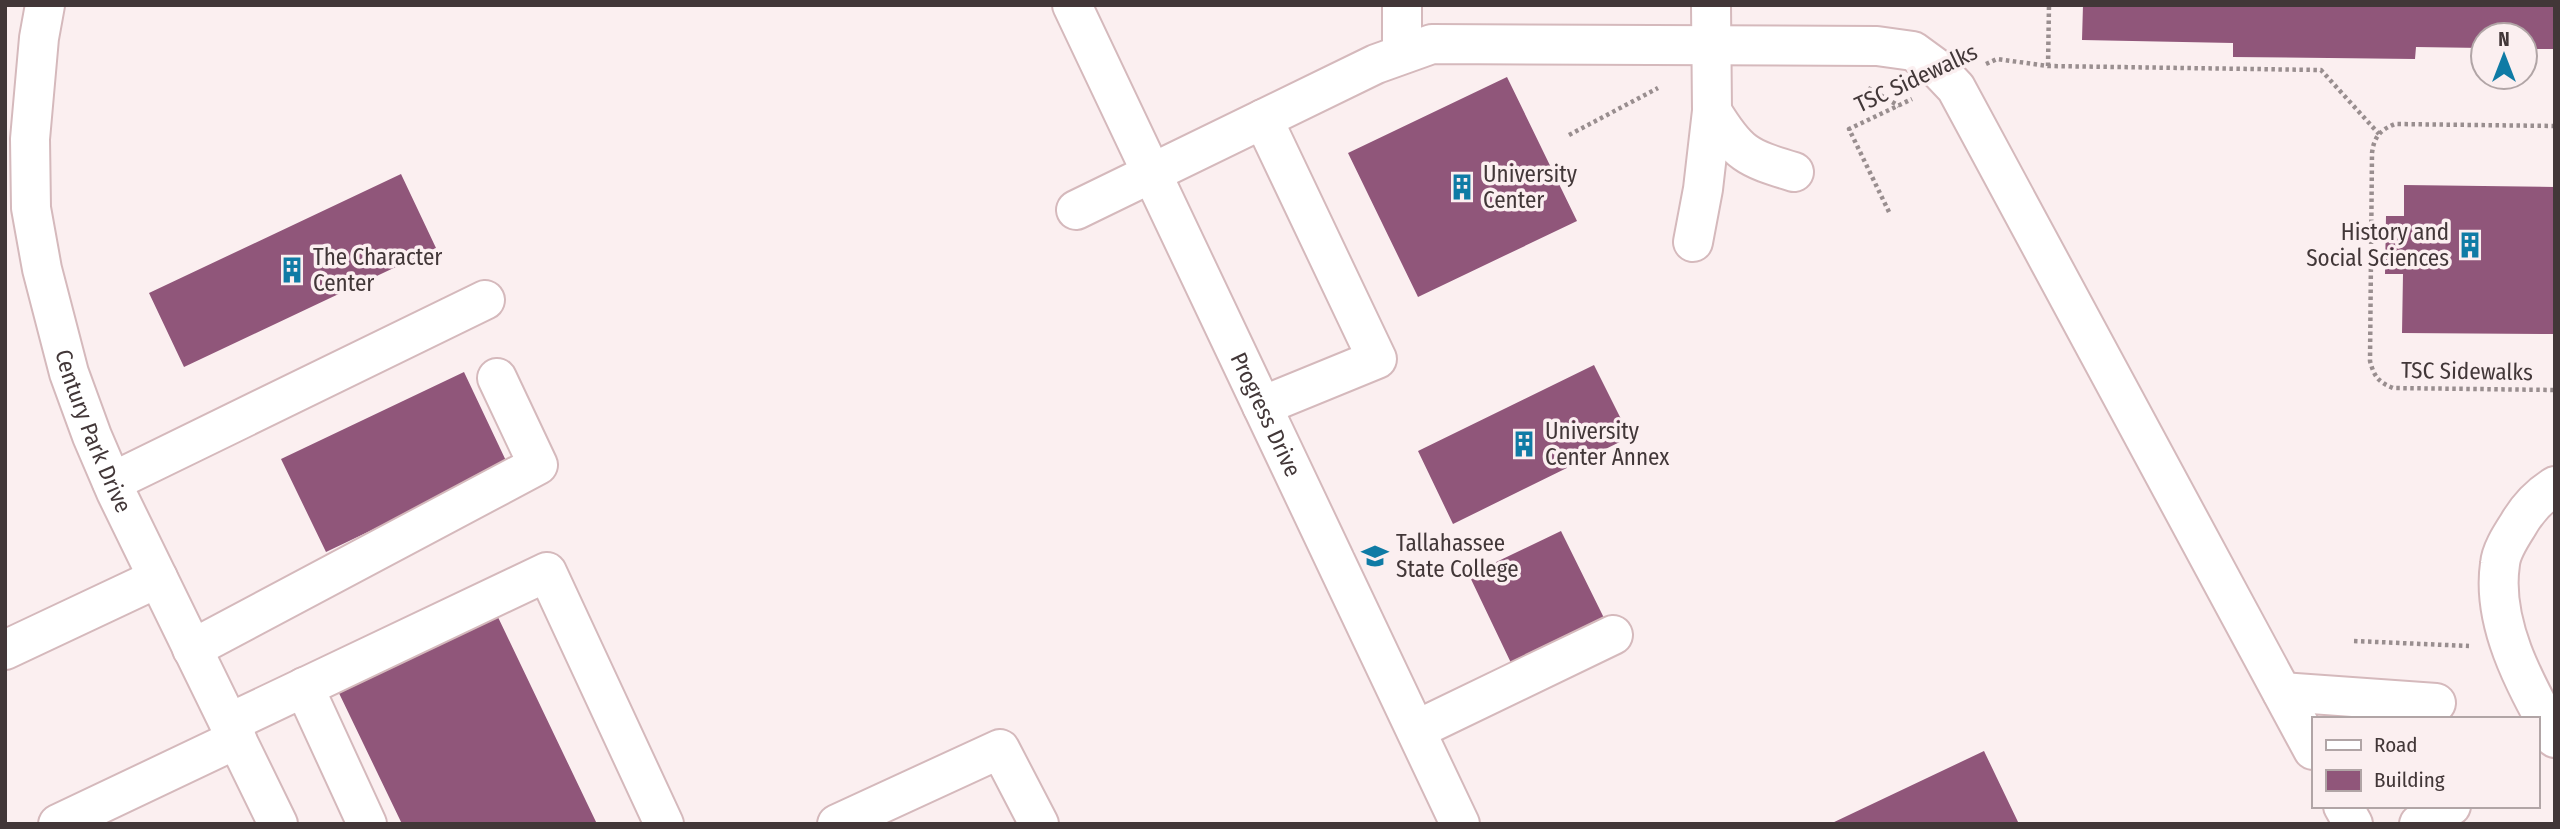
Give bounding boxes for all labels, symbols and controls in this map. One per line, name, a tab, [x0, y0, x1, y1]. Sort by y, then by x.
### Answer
north arrow	[2469, 21, 2539, 91]
text: N	[2498, 28, 2510, 51]
street label: TSC Sidewalks	[1850, 37, 1982, 119]
place label: University Center	[1483, 160, 1578, 214]
building icon: University Center	[1447, 172, 1477, 202]
place label: History and Social Sciences	[2306, 218, 2449, 272]
building icon: History and Social Sciences	[2455, 230, 2485, 260]
place label: The Character Center	[313, 243, 442, 297]
building icon: The Character Center	[277, 255, 307, 285]
street label: Century Park Drive	[49, 346, 138, 517]
street label: Progress Drive	[1225, 348, 1307, 481]
street label: TSC Sidewalks	[2401, 356, 2533, 386]
place label: University Center Annex	[1545, 417, 1669, 471]
building icon: University Center Annex	[1509, 429, 1539, 459]
place label: Tallahassee State College	[1396, 529, 1519, 583]
school or university icon: Tallahassee State College	[1360, 541, 1390, 571]
legend	[2312, 717, 2539, 808]
text: Road	[2374, 732, 2418, 758]
text: Building	[2374, 767, 2445, 793]

